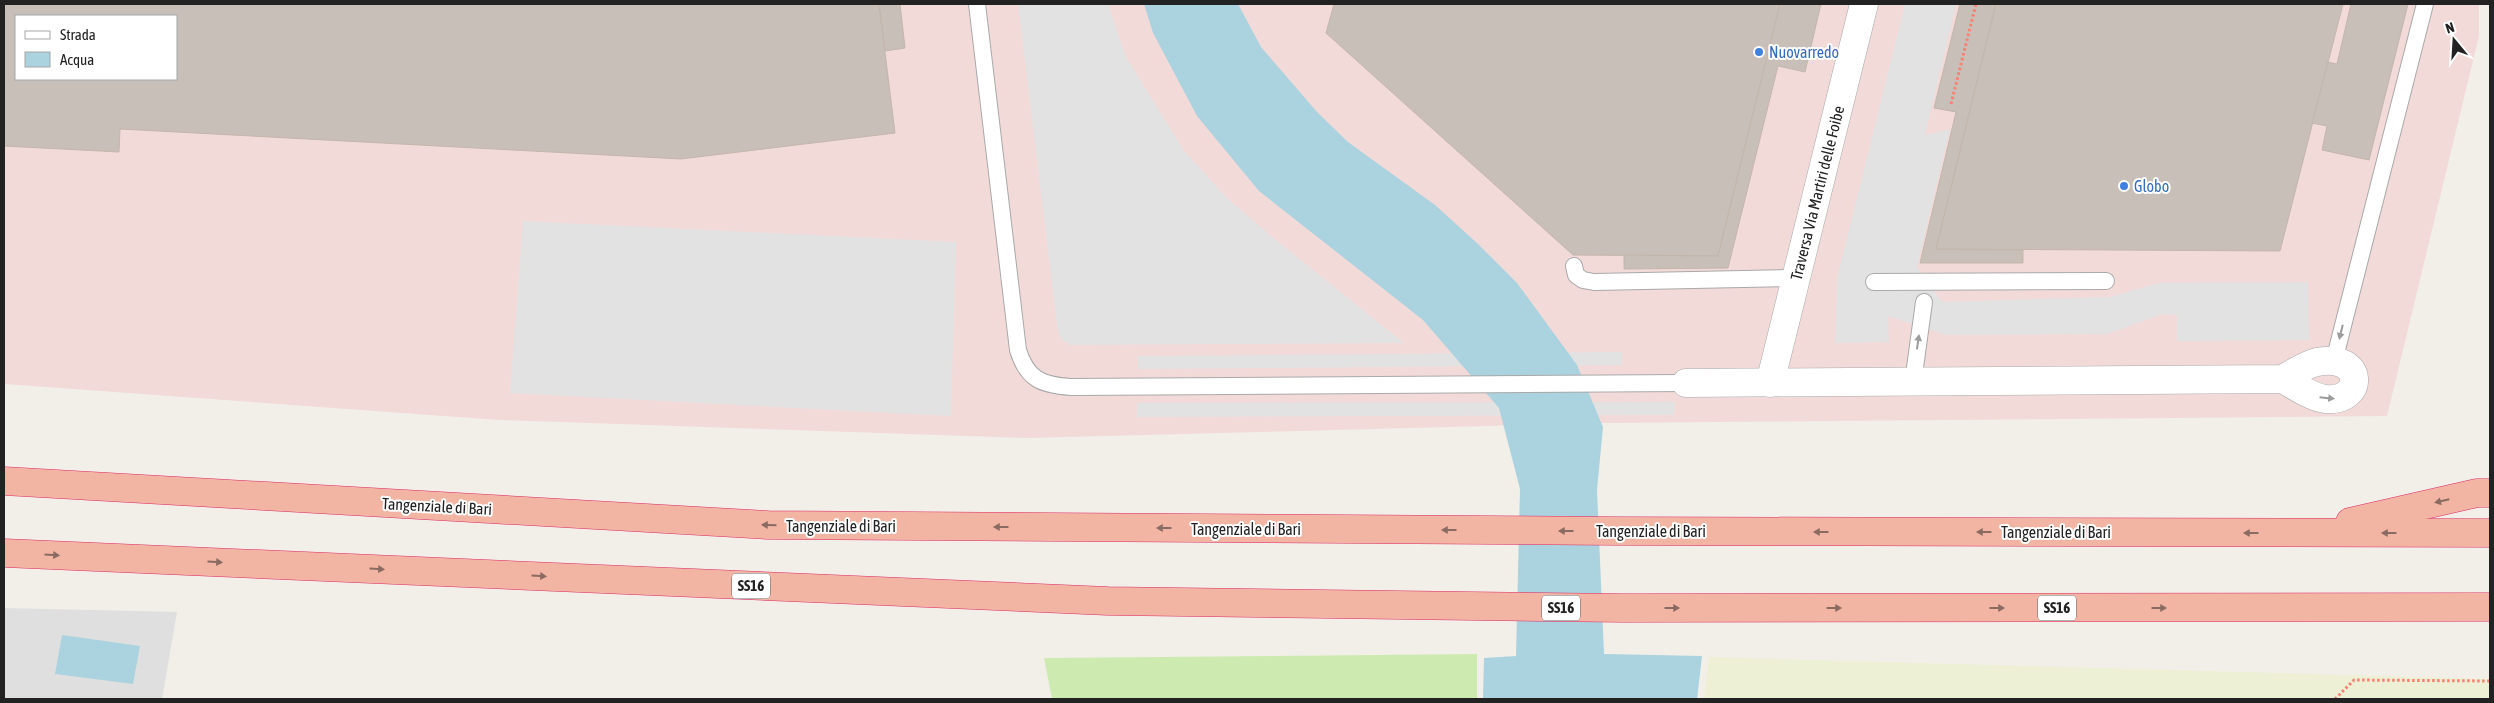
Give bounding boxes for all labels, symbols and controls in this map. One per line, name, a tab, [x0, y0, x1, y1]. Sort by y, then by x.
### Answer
legend	[15, 15, 178, 80]
north arrow	[2429, 15, 2479, 65]
text: N	[2444, 19, 2456, 37]
text: Strada	[60, 26, 96, 43]
place label: Nuovarredo	[1769, 43, 1839, 61]
marker: Nuovarredo	[1753, 46, 1765, 58]
text: Acqua	[60, 51, 94, 68]
street label: Traversa Via Martiri delle Foibe	[1787, 104, 1847, 282]
place label: Globo	[2134, 177, 2169, 195]
marker: Globo	[2118, 180, 2130, 192]
one-way arrow	[2337, 324, 2345, 339]
one-way arrow	[1915, 334, 1923, 350]
one-way arrow	[2319, 394, 2335, 402]
street label: Tangenziale di Bari	[382, 494, 492, 519]
one-way arrow	[2435, 497, 2450, 505]
street label: Tangenziale di Bari	[786, 517, 896, 536]
street label: Tangenziale di Bari	[1191, 520, 1301, 539]
one-way arrow	[760, 521, 776, 529]
street label: Tangenziale di Bari	[1596, 522, 1706, 541]
one-way arrow	[993, 523, 1009, 531]
street label: Tangenziale di Bari	[2001, 523, 2111, 542]
one-way arrow	[1155, 524, 1171, 532]
one-way arrow	[1440, 526, 1456, 534]
one-way arrow	[1558, 527, 1574, 535]
one-way arrow	[1813, 528, 1829, 536]
one-way arrow	[1975, 528, 1991, 536]
one-way arrow	[2243, 529, 2259, 537]
one-way arrow	[2381, 529, 2397, 537]
one-way arrow	[45, 551, 61, 559]
one-way arrow	[207, 558, 223, 566]
one-way arrow	[369, 565, 385, 573]
one-way arrow	[532, 573, 548, 581]
road number: SS16	[732, 574, 770, 598]
road number: SS16	[1542, 596, 1580, 620]
road number: SS16	[2038, 596, 2076, 620]
one-way arrow	[1664, 604, 1680, 612]
one-way arrow	[1827, 604, 1843, 612]
one-way arrow	[1989, 604, 2005, 612]
one-way arrow	[2152, 604, 2168, 612]

